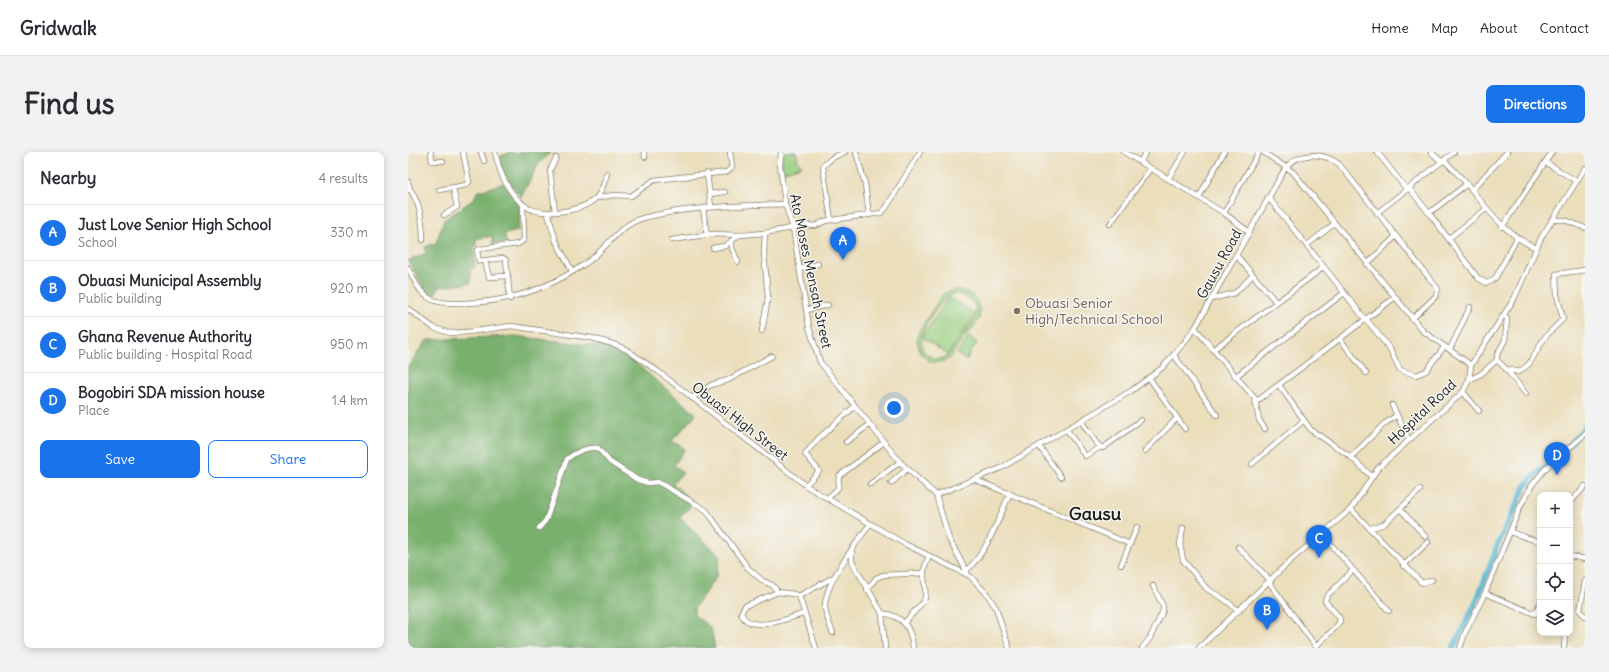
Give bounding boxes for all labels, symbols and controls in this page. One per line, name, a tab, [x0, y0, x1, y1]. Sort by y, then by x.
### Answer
text: Gridwalk	[20, 16, 97, 40]
text: Home	[1371, 19, 1409, 37]
text: Map	[1431, 19, 1458, 37]
text: About	[1480, 19, 1518, 37]
text: Contact	[1540, 19, 1589, 37]
button: Directions	[1486, 85, 1585, 123]
text: Find us	[24, 86, 115, 122]
text: Nearby	[40, 167, 96, 189]
text: 4 results	[319, 170, 368, 187]
street label: Ato Moses Mensah Street	[786, 192, 836, 350]
text: Just Love Senior High School	[78, 215, 271, 234]
text: A	[49, 224, 57, 241]
text: 330 m	[330, 224, 368, 241]
street label: Gausu Road	[1192, 226, 1246, 302]
pin: A	[830, 227, 856, 260]
text: School	[78, 234, 117, 251]
text: Obuasi Municipal Assembly	[78, 271, 262, 290]
text: B	[49, 280, 57, 297]
text: 920 m	[330, 280, 368, 297]
text: Public building	[78, 290, 162, 307]
place label: Obuasi Senior High/Technical School	[1025, 294, 1163, 328]
marker: Obuasi Senior High/Technical School	[1012, 306, 1022, 316]
text: Ghana Revenue Authority	[78, 327, 252, 346]
text: C	[49, 336, 57, 353]
text: 950 m	[330, 336, 368, 353]
text: Public building · Hospital Road	[78, 346, 252, 363]
street label: Hospital Road	[1384, 376, 1460, 448]
street label: Obuasi High Street	[688, 378, 792, 464]
text: Bogobiri SDA mission house	[78, 383, 265, 402]
text: D	[48, 392, 58, 409]
text: 1.4 km	[332, 392, 368, 409]
your location	[884, 398, 904, 418]
text: Place	[78, 402, 109, 419]
button: Save	[40, 440, 200, 478]
button: Share	[208, 440, 368, 478]
pin: D	[1544, 442, 1570, 475]
map controls	[1537, 492, 1573, 636]
button: +	[1537, 492, 1573, 528]
district label: Gausu	[1069, 502, 1122, 525]
pin: C	[1306, 525, 1332, 558]
button: −	[1537, 528, 1573, 564]
button: locate	[1537, 564, 1573, 600]
pin: B	[1254, 597, 1280, 630]
button: layers	[1537, 600, 1573, 636]

